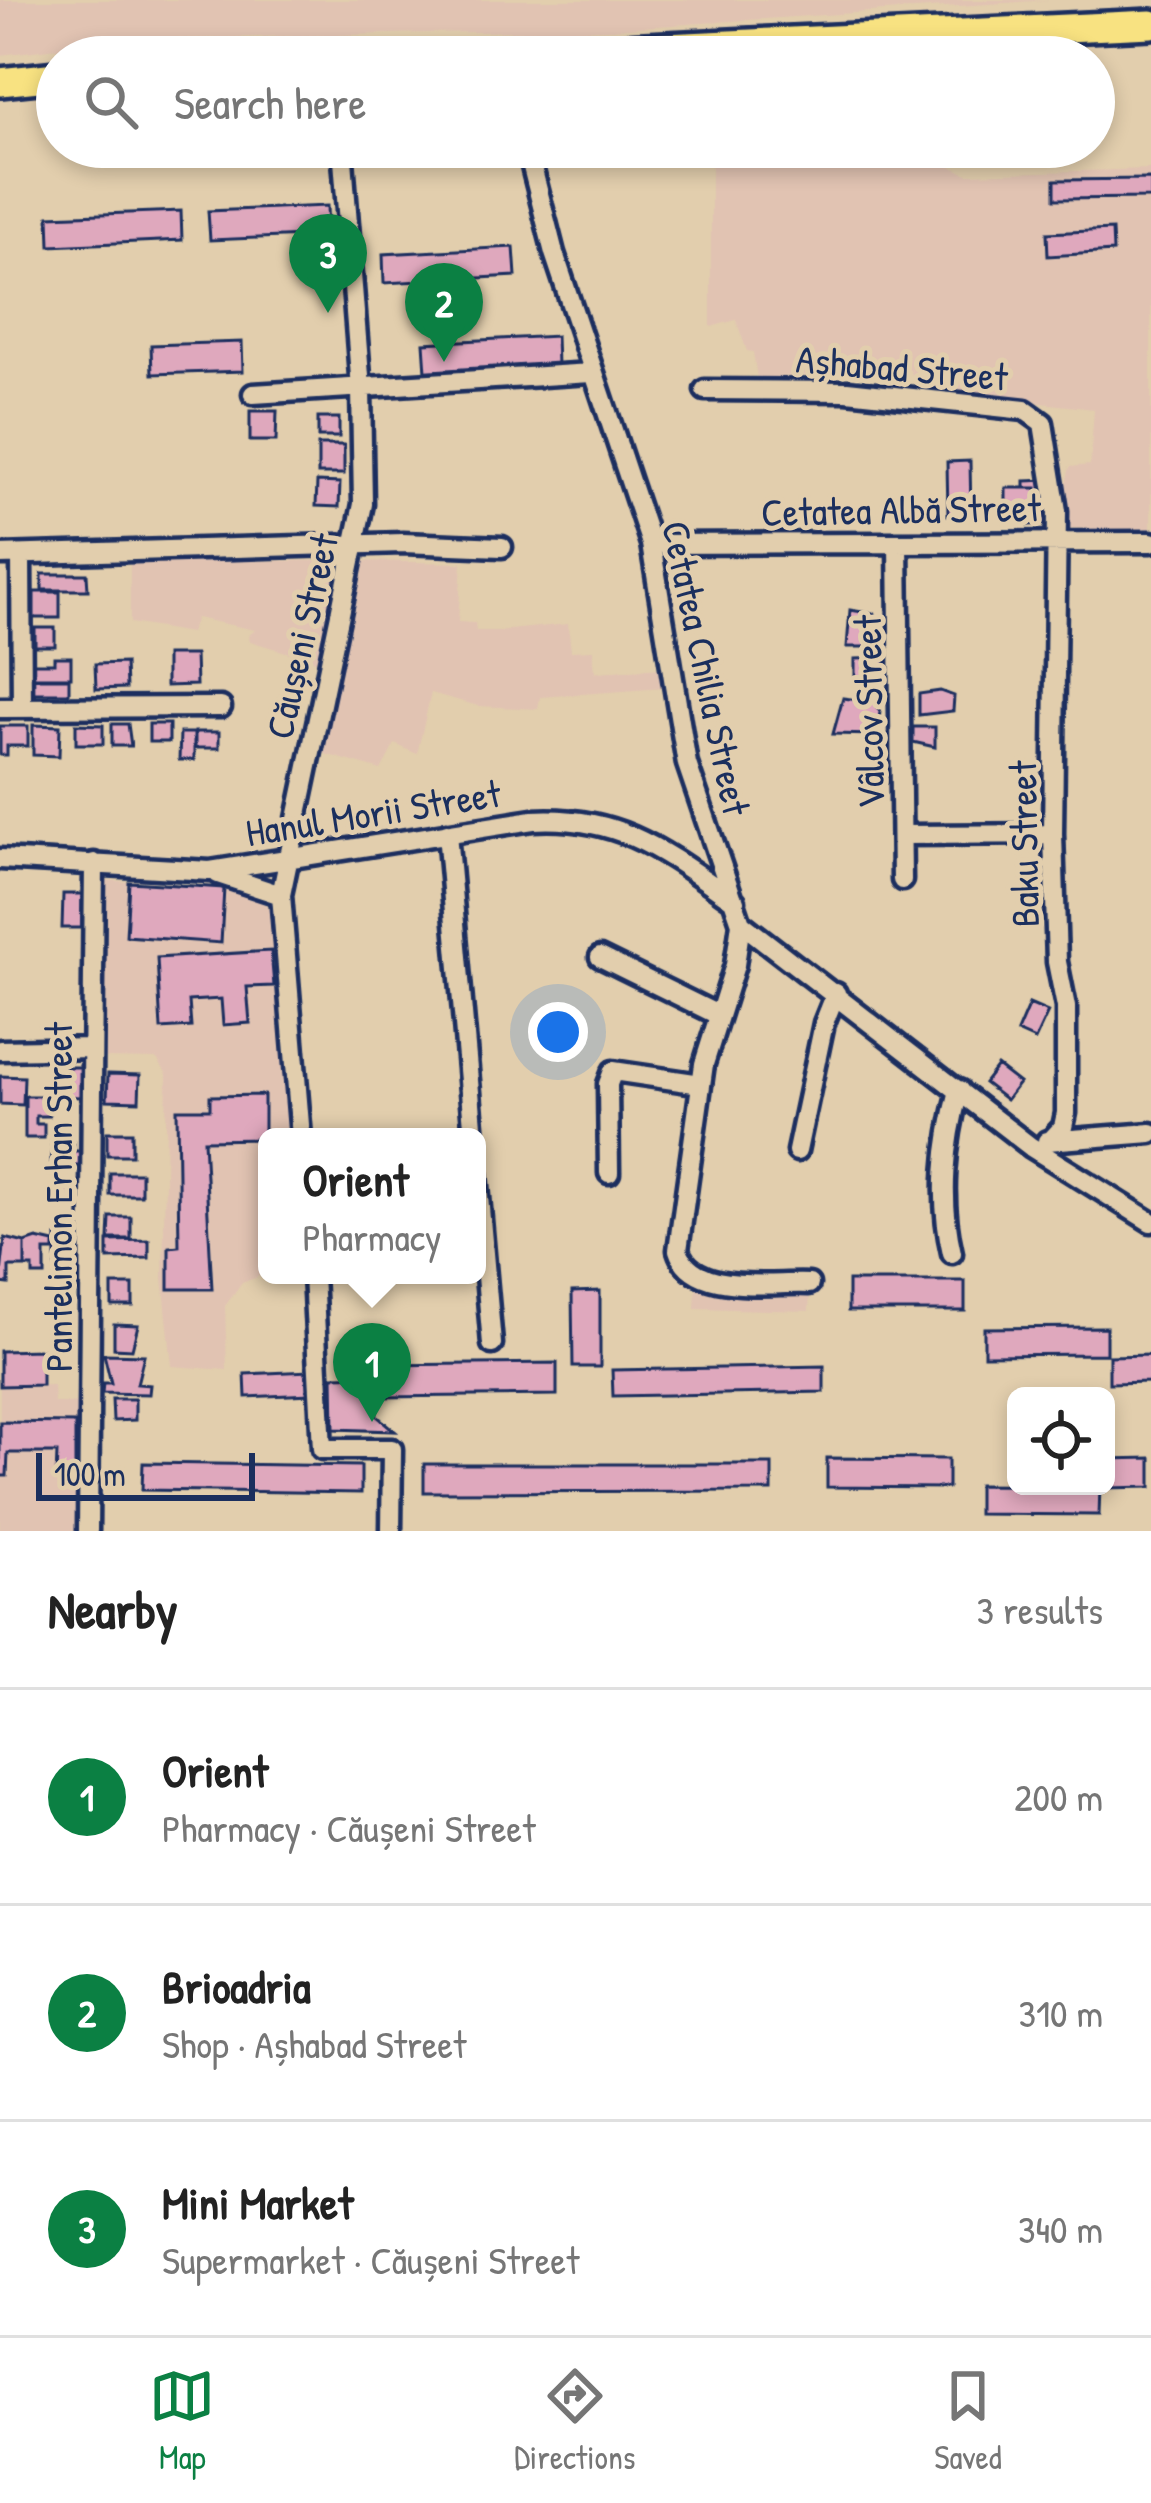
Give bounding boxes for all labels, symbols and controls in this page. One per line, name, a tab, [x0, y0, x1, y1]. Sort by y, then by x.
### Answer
search box	[36, 36, 1115, 168]
icon: search	[78, 69, 144, 135]
text: Search here	[174, 72, 366, 133]
pin: 3	[289, 214, 367, 313]
pin: 2	[405, 263, 483, 362]
street label: Așhabad Street	[794, 331, 1011, 403]
street label: Cetatea Albă Street	[761, 480, 1042, 538]
street label: Cetatea Chilia Street	[650, 516, 764, 821]
street label: Căușeni Street	[252, 528, 350, 744]
street label: Vâlcov Street	[840, 614, 896, 809]
street label: Baku Street	[995, 760, 1051, 928]
street label: Hanul Morii Street	[242, 766, 505, 858]
your location	[528, 1002, 588, 1062]
street label: Pantelimon Erhan Street	[31, 1021, 84, 1372]
popup	[258, 1128, 486, 1284]
text: Orient	[303, 1149, 409, 1210]
text: Pharmacy	[303, 1210, 441, 1263]
pin: 1	[333, 1323, 411, 1422]
map controls	[1007, 1387, 1115, 1495]
button: locate	[1007, 1387, 1115, 1495]
scale bar	[36, 1447, 255, 1500]
text: 100 m	[54, 1452, 126, 1496]
text: Nearby	[48, 1575, 178, 1644]
text: 3 results	[977, 1583, 1103, 1636]
text: Orient	[162, 1740, 268, 1801]
text: 1	[80, 1770, 94, 1823]
text: 200 m	[1014, 1770, 1103, 1823]
text: Pharmacy · Căușeni Street	[162, 1801, 536, 1854]
text: Brioadria	[162, 1956, 311, 2017]
text: 2	[78, 1986, 96, 2039]
text: 310 m	[1018, 1986, 1103, 2039]
text: Shop · Așhabad Street	[162, 2017, 466, 2070]
text: Mini Market	[162, 2172, 353, 2233]
text: 3	[78, 2202, 96, 2255]
text: 340 m	[1018, 2202, 1103, 2255]
text: Supermarket · Căușeni Street	[162, 2233, 579, 2286]
tab: Map	[149, 2363, 215, 2479]
tab: Directions	[514, 2363, 636, 2479]
tab: Saved	[934, 2363, 1002, 2479]

